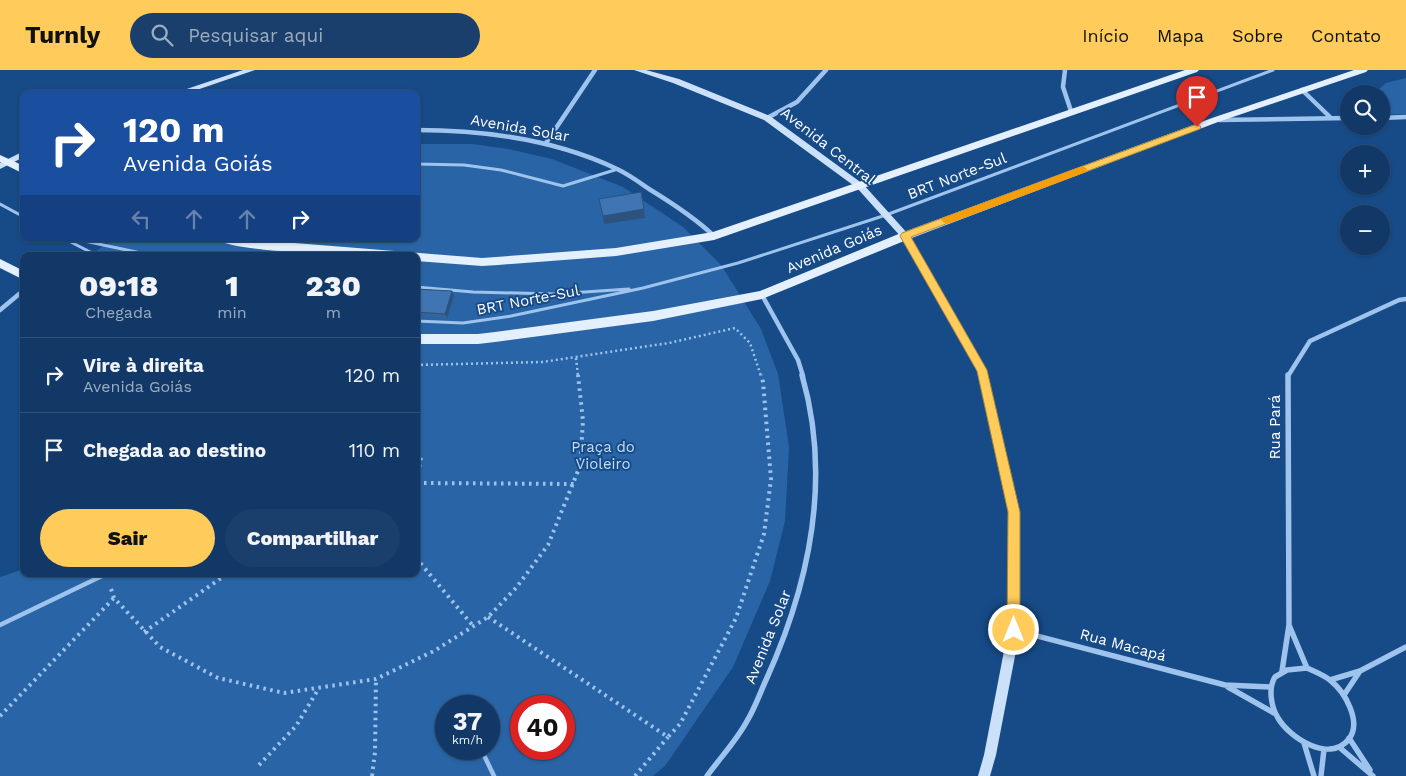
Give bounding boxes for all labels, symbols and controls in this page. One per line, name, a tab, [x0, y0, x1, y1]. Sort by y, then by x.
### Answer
search box	[130, 13, 480, 58]
text: Turnly	[25, 21, 100, 49]
icon: search	[148, 21, 176, 49]
text: Pesquisar aqui	[188, 24, 323, 47]
text: Início	[1082, 25, 1129, 46]
text: Mapa	[1157, 25, 1204, 46]
text: Sobre	[1232, 25, 1283, 46]
text: Contato	[1311, 25, 1381, 46]
pin	[1176, 76, 1218, 127]
icon: arrive	[1183, 83, 1211, 111]
map controls	[1340, 85, 1390, 255]
button: search	[1340, 85, 1390, 135]
street label: Avenida Central	[777, 103, 879, 189]
text: 120 m	[123, 109, 224, 151]
icon: right	[40, 110, 105, 175]
street label: Avenida Solar	[469, 110, 571, 146]
button: +	[1340, 145, 1390, 195]
street label: BRT Norte-Sul	[905, 149, 1009, 203]
text: Avenida Goiás	[123, 151, 273, 176]
icon: left	[127, 205, 155, 233]
icon: ahead	[180, 205, 208, 233]
icon: ahead	[233, 205, 261, 233]
icon: right	[286, 205, 314, 233]
button: −	[1340, 205, 1390, 255]
street label: Avenida Goiás	[784, 221, 885, 277]
text: 09:18	[79, 268, 158, 303]
text: 1	[225, 268, 239, 303]
text: 230	[306, 268, 361, 303]
street label: BRT Norte-Sul	[475, 281, 581, 319]
text: Chegada	[85, 303, 152, 322]
text: min	[217, 303, 247, 322]
text: m	[326, 303, 341, 322]
text: Vire à direita	[83, 354, 204, 377]
icon: right	[40, 361, 68, 389]
text: 120 m	[345, 364, 400, 387]
text: Avenida Goiás	[83, 377, 192, 396]
street label: Rua Pará	[1266, 394, 1284, 459]
icon: arrive	[40, 436, 68, 464]
park label: Praça do Violeiro	[571, 438, 635, 473]
text: Chegada ao destino	[83, 439, 266, 462]
text: 110 m	[349, 439, 400, 462]
button: Sair	[40, 509, 215, 567]
button: Compartilhar	[225, 509, 400, 567]
street label: Avenida Solar	[741, 587, 795, 687]
position arrow	[987, 603, 1039, 655]
street label: Rua Macapá	[1078, 625, 1168, 665]
speed limit sign: 40	[510, 695, 575, 760]
text: 37	[453, 707, 482, 736]
text: km/h	[452, 733, 483, 747]

